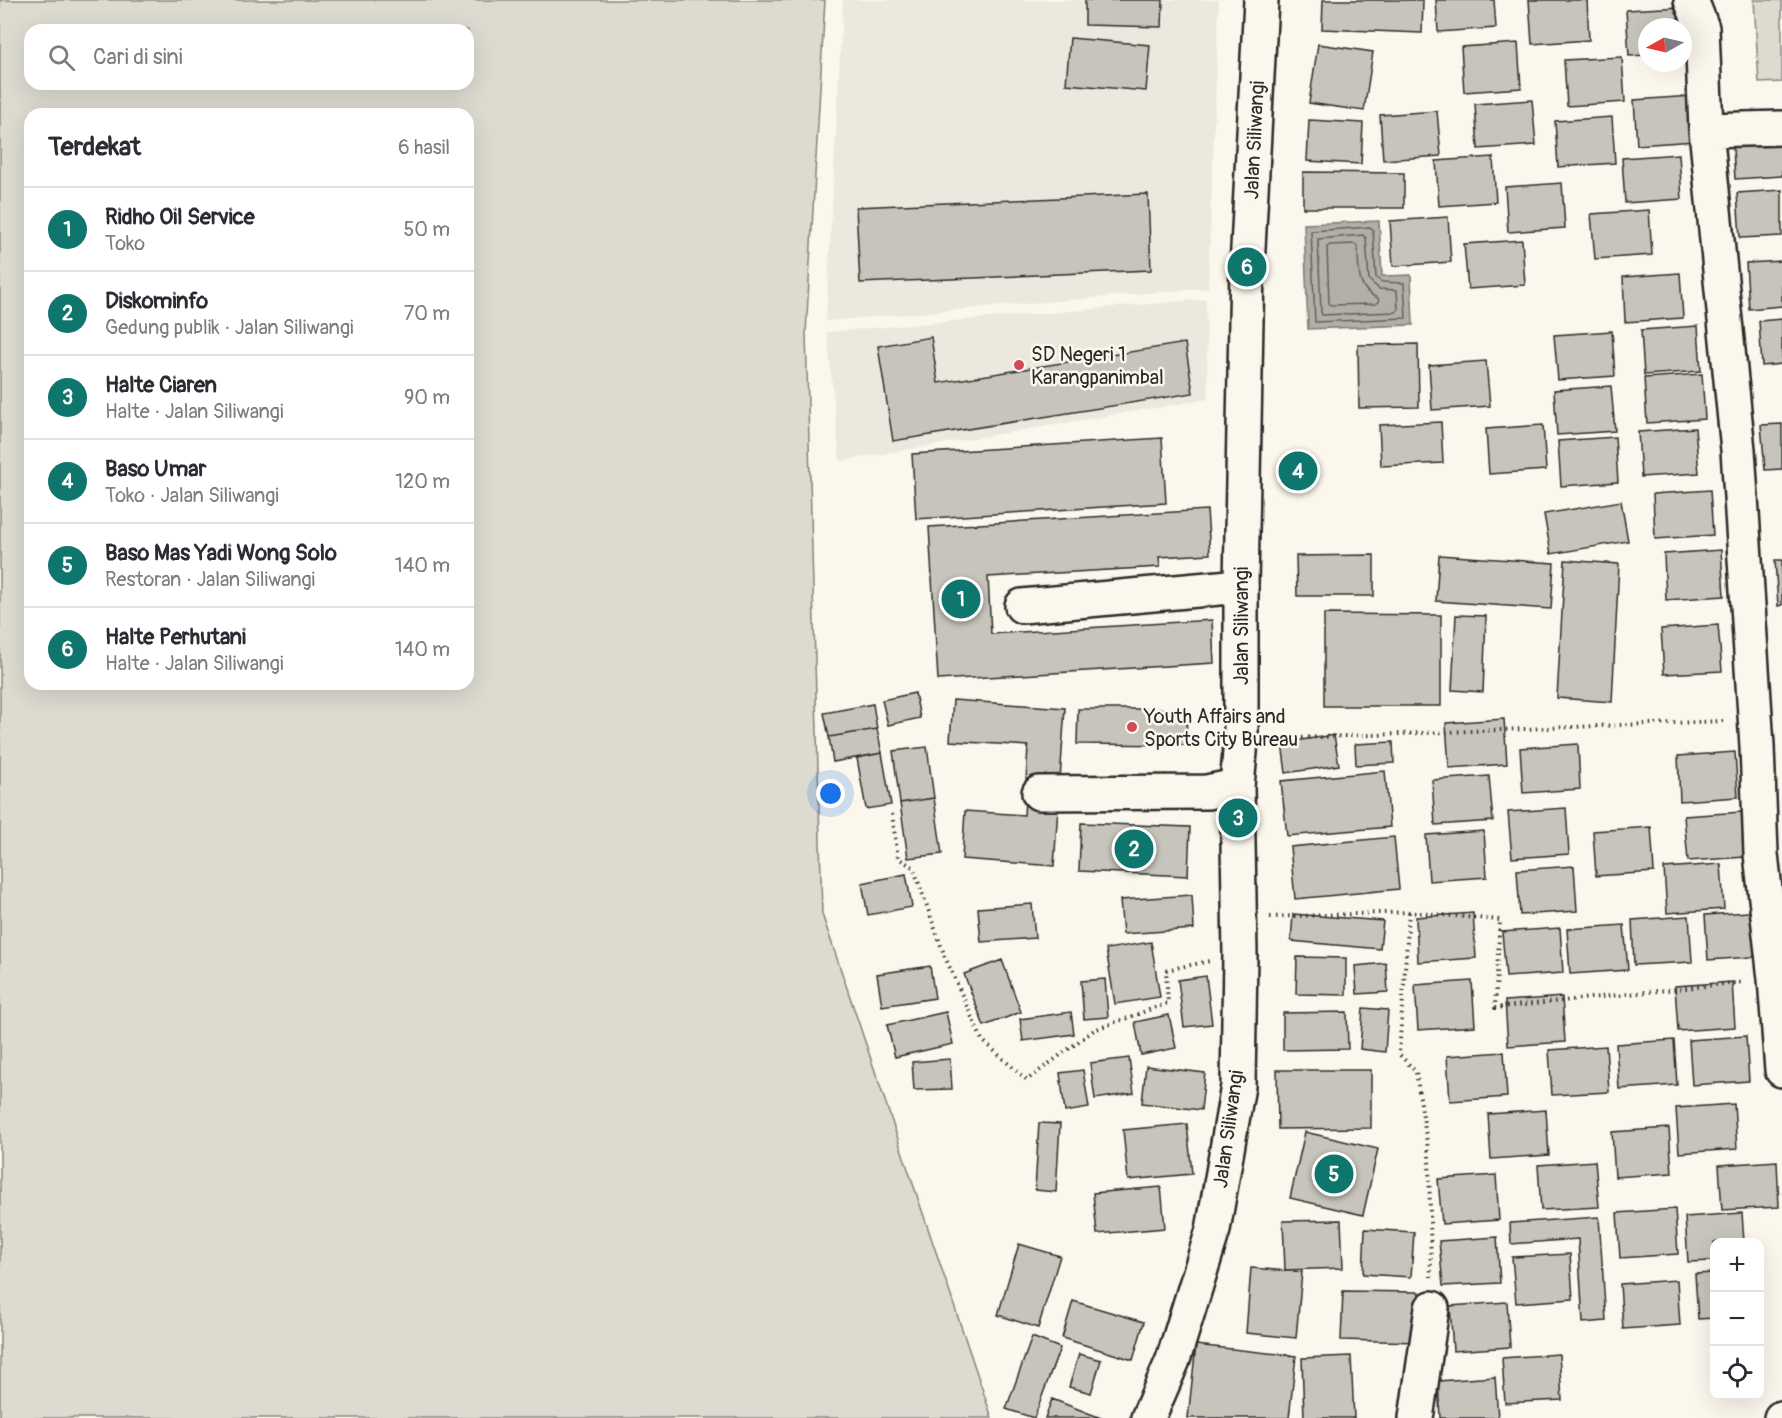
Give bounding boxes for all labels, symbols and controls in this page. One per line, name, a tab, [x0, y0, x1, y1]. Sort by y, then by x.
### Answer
north arrow	[1638, 18, 1692, 72]
search box	[24, 24, 474, 90]
icon: search	[45, 41, 78, 74]
text: Cari di sini	[93, 43, 183, 71]
street label: Jalan Siliwangi	[1239, 80, 1270, 200]
text: Terdekat	[48, 131, 141, 163]
text: 6 hasil	[398, 135, 450, 160]
text: Ridho Oil Service	[105, 203, 255, 231]
text: 1	[64, 217, 71, 242]
text: 50 m	[403, 217, 450, 242]
text: Toko	[105, 231, 145, 256]
pin: 6	[1228, 244, 1266, 290]
text: Diskominfo	[105, 287, 208, 315]
text: 2	[62, 301, 73, 326]
text: 70 m	[404, 301, 450, 326]
text: Gedung publik · Jalan Siliwangi	[105, 315, 354, 340]
place label: SD Negeri 1 Karangpanimbal	[1031, 342, 1164, 390]
marker: SD Negeri 1 Karangpanimbal	[1012, 358, 1026, 372]
text: Halte Ciaren	[105, 371, 217, 399]
text: 3	[62, 385, 73, 410]
text: 90 m	[404, 385, 450, 410]
text: Halte · Jalan Siliwangi	[105, 399, 283, 424]
pin: 4	[1278, 448, 1318, 494]
text: Baso Umar	[105, 455, 206, 483]
text: 4	[62, 469, 73, 494]
text: 120 m	[395, 469, 450, 494]
text: Toko · Jalan Siliwangi	[105, 483, 279, 508]
text: Baso Mas Yadi Wong Solo	[105, 539, 337, 567]
text: 5	[62, 553, 73, 578]
text: 140 m	[395, 553, 450, 578]
text: Restoran · Jalan Siliwangi	[105, 567, 315, 592]
street label: Jalan Siliwangi	[1229, 567, 1254, 685]
pin: 1	[942, 576, 980, 622]
text: Halte Perhutani	[105, 623, 246, 651]
text: 6	[62, 637, 73, 662]
text: 140 m	[395, 637, 450, 662]
text: Halte · Jalan Siliwangi	[105, 651, 283, 676]
place label: Youth Affairs and Sports City Bureau	[1143, 704, 1298, 752]
marker: Youth Affairs and Sports City Bureau	[1125, 720, 1139, 734]
your location	[816, 779, 845, 808]
pin: 3	[1218, 796, 1258, 840]
pin: 2	[1114, 826, 1154, 872]
street label: Jalan Siliwangi	[1208, 1069, 1249, 1190]
pin: 5	[1314, 1152, 1354, 1196]
map controls	[1710, 1238, 1764, 1400]
button: +	[1710, 1238, 1764, 1292]
button: −	[1710, 1292, 1764, 1346]
button: locate	[1710, 1346, 1764, 1400]

